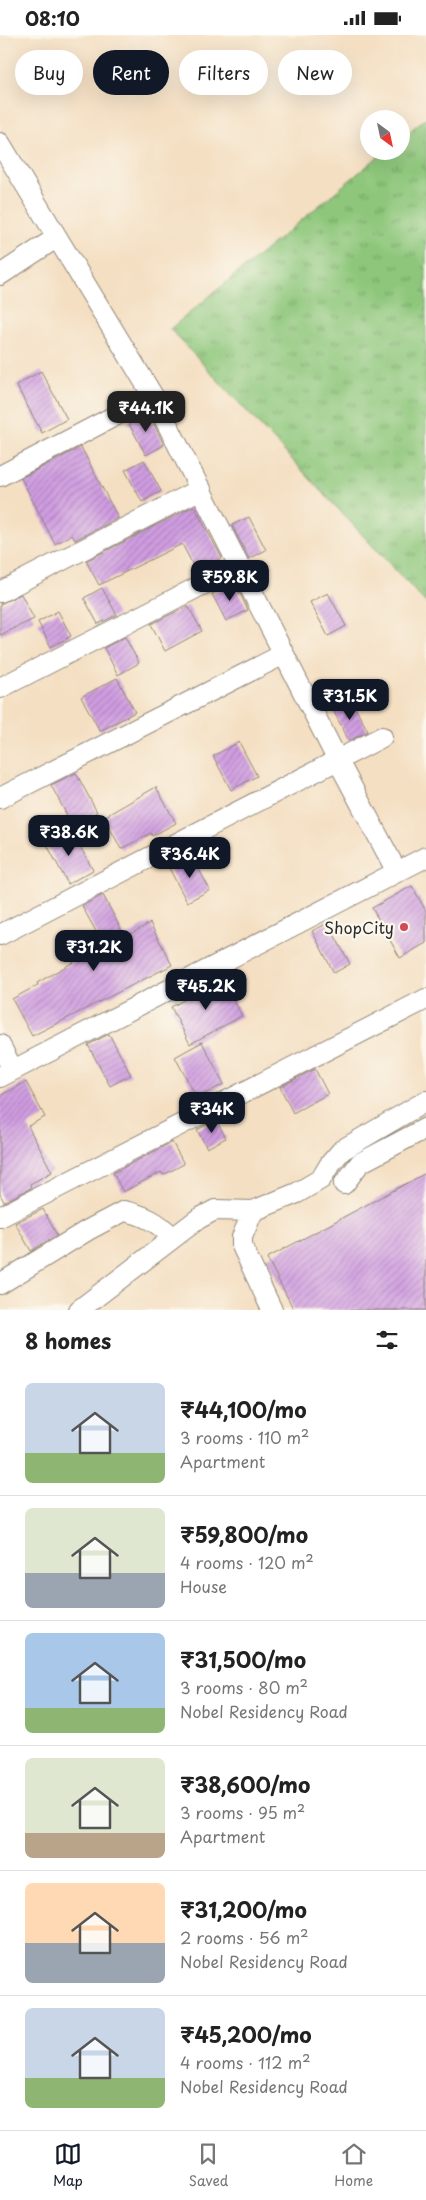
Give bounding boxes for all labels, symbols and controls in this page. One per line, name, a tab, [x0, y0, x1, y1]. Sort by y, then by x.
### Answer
text: 08:10	[25, 4, 80, 32]
chip: Buy	[15, 50, 83, 95]
chip: Rent	[93, 50, 169, 95]
chip: Filters	[179, 50, 268, 95]
chip: New	[278, 50, 352, 95]
north arrow	[360, 110, 410, 160]
map controls	[360, 110, 410, 160]
pin: ₹44.1K	[105, 391, 187, 433]
text: ₹44.1K	[118, 395, 174, 419]
pin: ₹59.8K	[189, 559, 271, 602]
text: ₹59.8K	[202, 564, 258, 588]
pin: ₹31.5K	[309, 679, 391, 721]
text: ₹31.5K	[323, 683, 377, 707]
pin: ₹38.6K	[28, 815, 110, 857]
text: ₹38.6K	[39, 819, 99, 843]
pin: ₹36.4K	[149, 837, 231, 879]
text: ₹36.4K	[160, 841, 220, 865]
place label: ShopCity	[324, 915, 394, 939]
marker: ShopCity	[398, 921, 410, 933]
pin: ₹31.2K	[53, 929, 135, 972]
text: ₹31.2K	[66, 934, 122, 958]
pin: ₹45.2K	[165, 969, 247, 1011]
text: ₹45.2K	[176, 973, 236, 997]
pin: ₹34K	[182, 1091, 242, 1134]
text: ₹34K	[190, 1096, 234, 1120]
text: 8 homes	[25, 1324, 111, 1356]
icon: filters	[373, 1326, 401, 1354]
text: ₹44,100/mo	[180, 1393, 307, 1425]
icon: home	[65, 1403, 125, 1463]
text: 3 rooms · 110 m²	[180, 1425, 309, 1449]
text: Apartment	[180, 1449, 265, 1473]
text: ₹59,800/mo	[180, 1518, 308, 1550]
icon: home	[65, 1528, 125, 1588]
text: 4 rooms · 120 m²	[180, 1550, 314, 1574]
text: House	[180, 1574, 227, 1598]
text: ₹31,500/mo	[180, 1643, 306, 1675]
icon: home	[65, 1653, 125, 1713]
text: 3 rooms · 80 m²	[180, 1675, 308, 1699]
text: Nobel Residency Road	[180, 1699, 348, 1723]
text: ₹38,600/mo	[180, 1768, 310, 1800]
icon: home	[65, 1778, 125, 1838]
text: 3 rooms · 95 m²	[180, 1800, 305, 1824]
text: Apartment	[180, 1824, 265, 1848]
text: ₹31,200/mo	[180, 1893, 307, 1925]
icon: home	[65, 1903, 125, 1963]
text: 2 rooms · 56 m²	[180, 1925, 309, 1949]
text: Nobel Residency Road	[180, 1949, 348, 1973]
text: ₹45,200/mo	[180, 2018, 312, 2050]
icon: home	[65, 2028, 125, 2088]
text: 4 rooms · 112 m²	[180, 2050, 310, 2074]
text: Nobel Residency Road	[180, 2074, 348, 2098]
tab: Map	[53, 2140, 83, 2191]
tab: Saved	[189, 2140, 228, 2191]
tab: Home	[334, 2140, 373, 2191]

